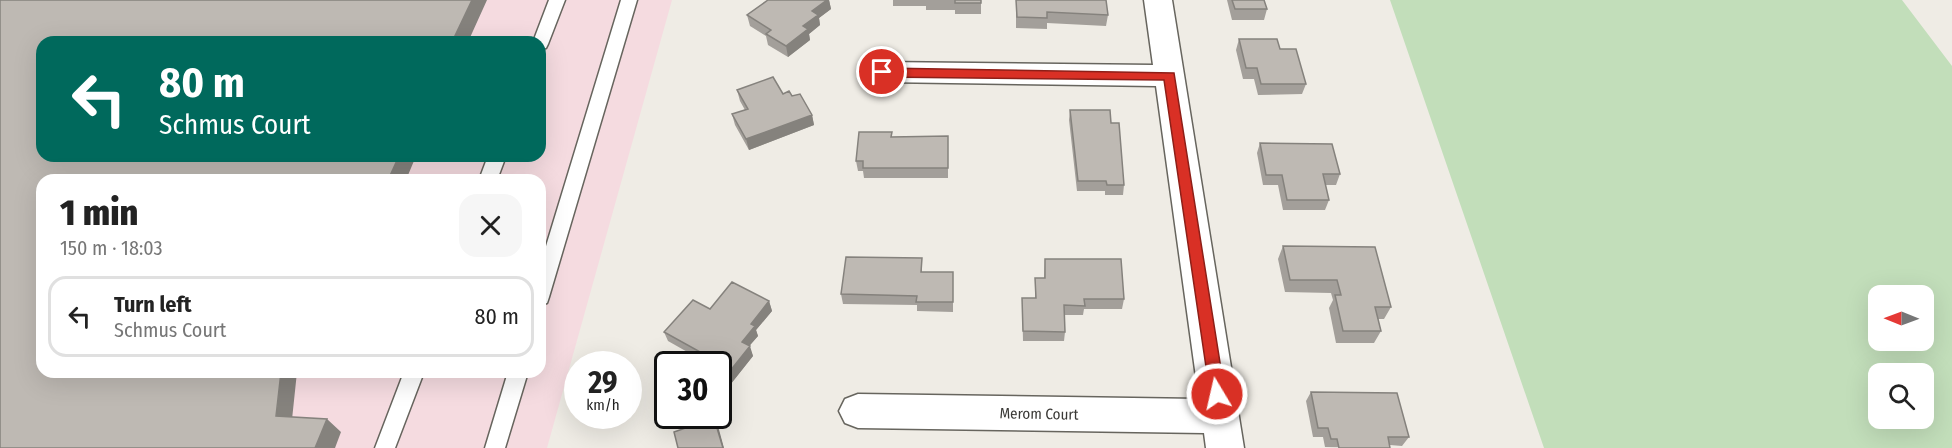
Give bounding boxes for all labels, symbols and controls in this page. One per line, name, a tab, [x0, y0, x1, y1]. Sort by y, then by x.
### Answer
pin	[856, 46, 907, 97]
icon: arrive	[865, 55, 898, 88]
text: 80 m	[159, 58, 245, 108]
icon: left	[60, 60, 138, 138]
text: Schmus Court	[159, 109, 311, 141]
text: 1 min	[60, 191, 138, 235]
button: close	[459, 194, 522, 257]
text: 150 m · 18:03	[60, 236, 162, 260]
north arrow	[1868, 285, 1934, 351]
map controls	[1868, 285, 1934, 429]
text: Turn left	[114, 291, 192, 318]
icon: left	[63, 300, 96, 333]
text: 80 m	[474, 303, 519, 330]
text: Schmus Court	[114, 318, 226, 342]
speed limit sign: 30	[654, 351, 732, 429]
position arrow	[1185, 362, 1249, 426]
button: search	[1868, 363, 1934, 429]
text: 29	[588, 365, 618, 401]
text: km/h	[586, 396, 620, 414]
street label: Merom Court	[999, 404, 1079, 424]

